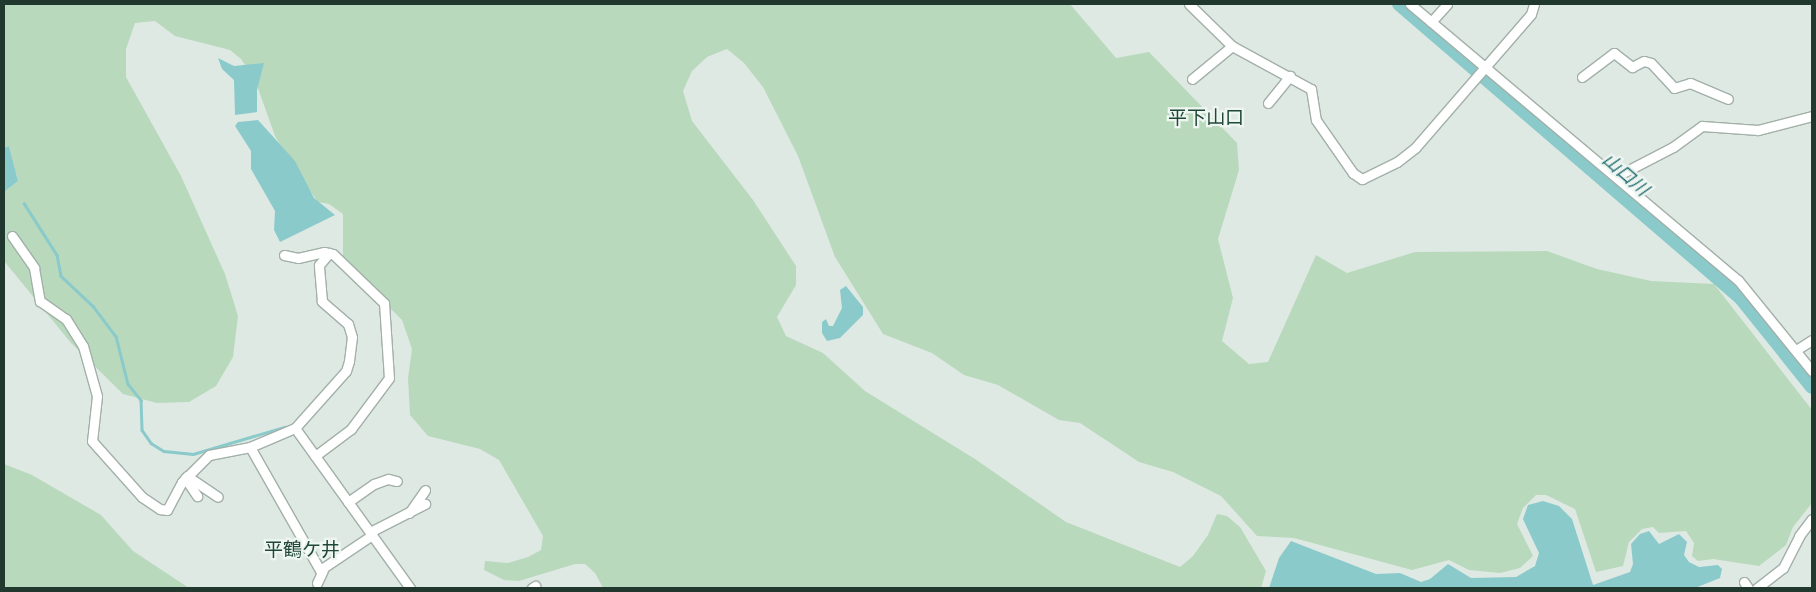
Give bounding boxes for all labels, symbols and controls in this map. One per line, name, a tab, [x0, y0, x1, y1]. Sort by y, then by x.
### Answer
district label: 平下山口	[1168, 106, 1244, 128]
water label: 山口川	[1599, 148, 1653, 200]
district label: 平鶴ケ井	[264, 538, 340, 560]

